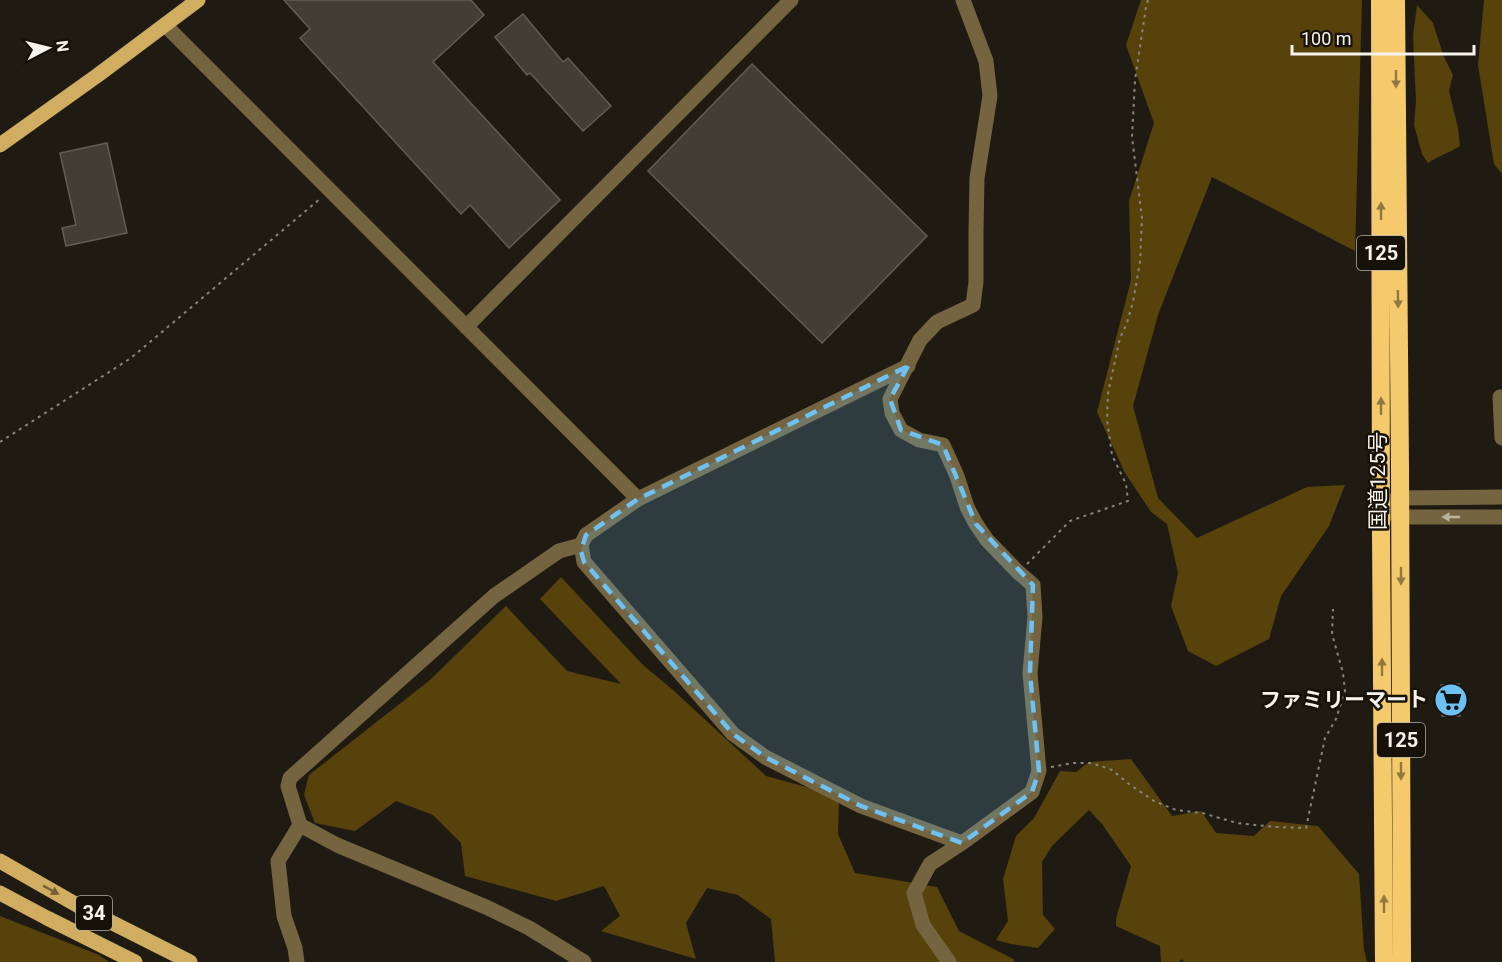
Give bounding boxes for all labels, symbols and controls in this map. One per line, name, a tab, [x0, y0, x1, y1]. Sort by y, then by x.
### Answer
north arrow	[18, 18, 78, 78]
scale bar	[1292, 18, 1474, 56]
text: 100 m	[1301, 28, 1352, 49]
text: N	[52, 39, 73, 53]
one-way arrow	[1391, 70, 1401, 89]
one-way arrow	[1376, 201, 1386, 220]
road number: 125	[1357, 236, 1405, 270]
one-way arrow	[1393, 290, 1403, 309]
one-way arrow	[1376, 396, 1386, 415]
street label: 国道125号	[1366, 432, 1390, 530]
one-way arrow	[1442, 512, 1461, 522]
one-way arrow	[1396, 566, 1406, 585]
one-way arrow	[1377, 657, 1387, 676]
supermarket icon: ファミリーマート	[1433, 682, 1469, 718]
place label: ファミリーマート	[1260, 688, 1428, 712]
road number: 125	[1377, 723, 1425, 757]
one-way arrow	[1396, 761, 1406, 780]
one-way arrow	[43, 885, 60, 895]
one-way arrow	[1379, 894, 1389, 913]
road number: 34	[76, 896, 112, 930]

